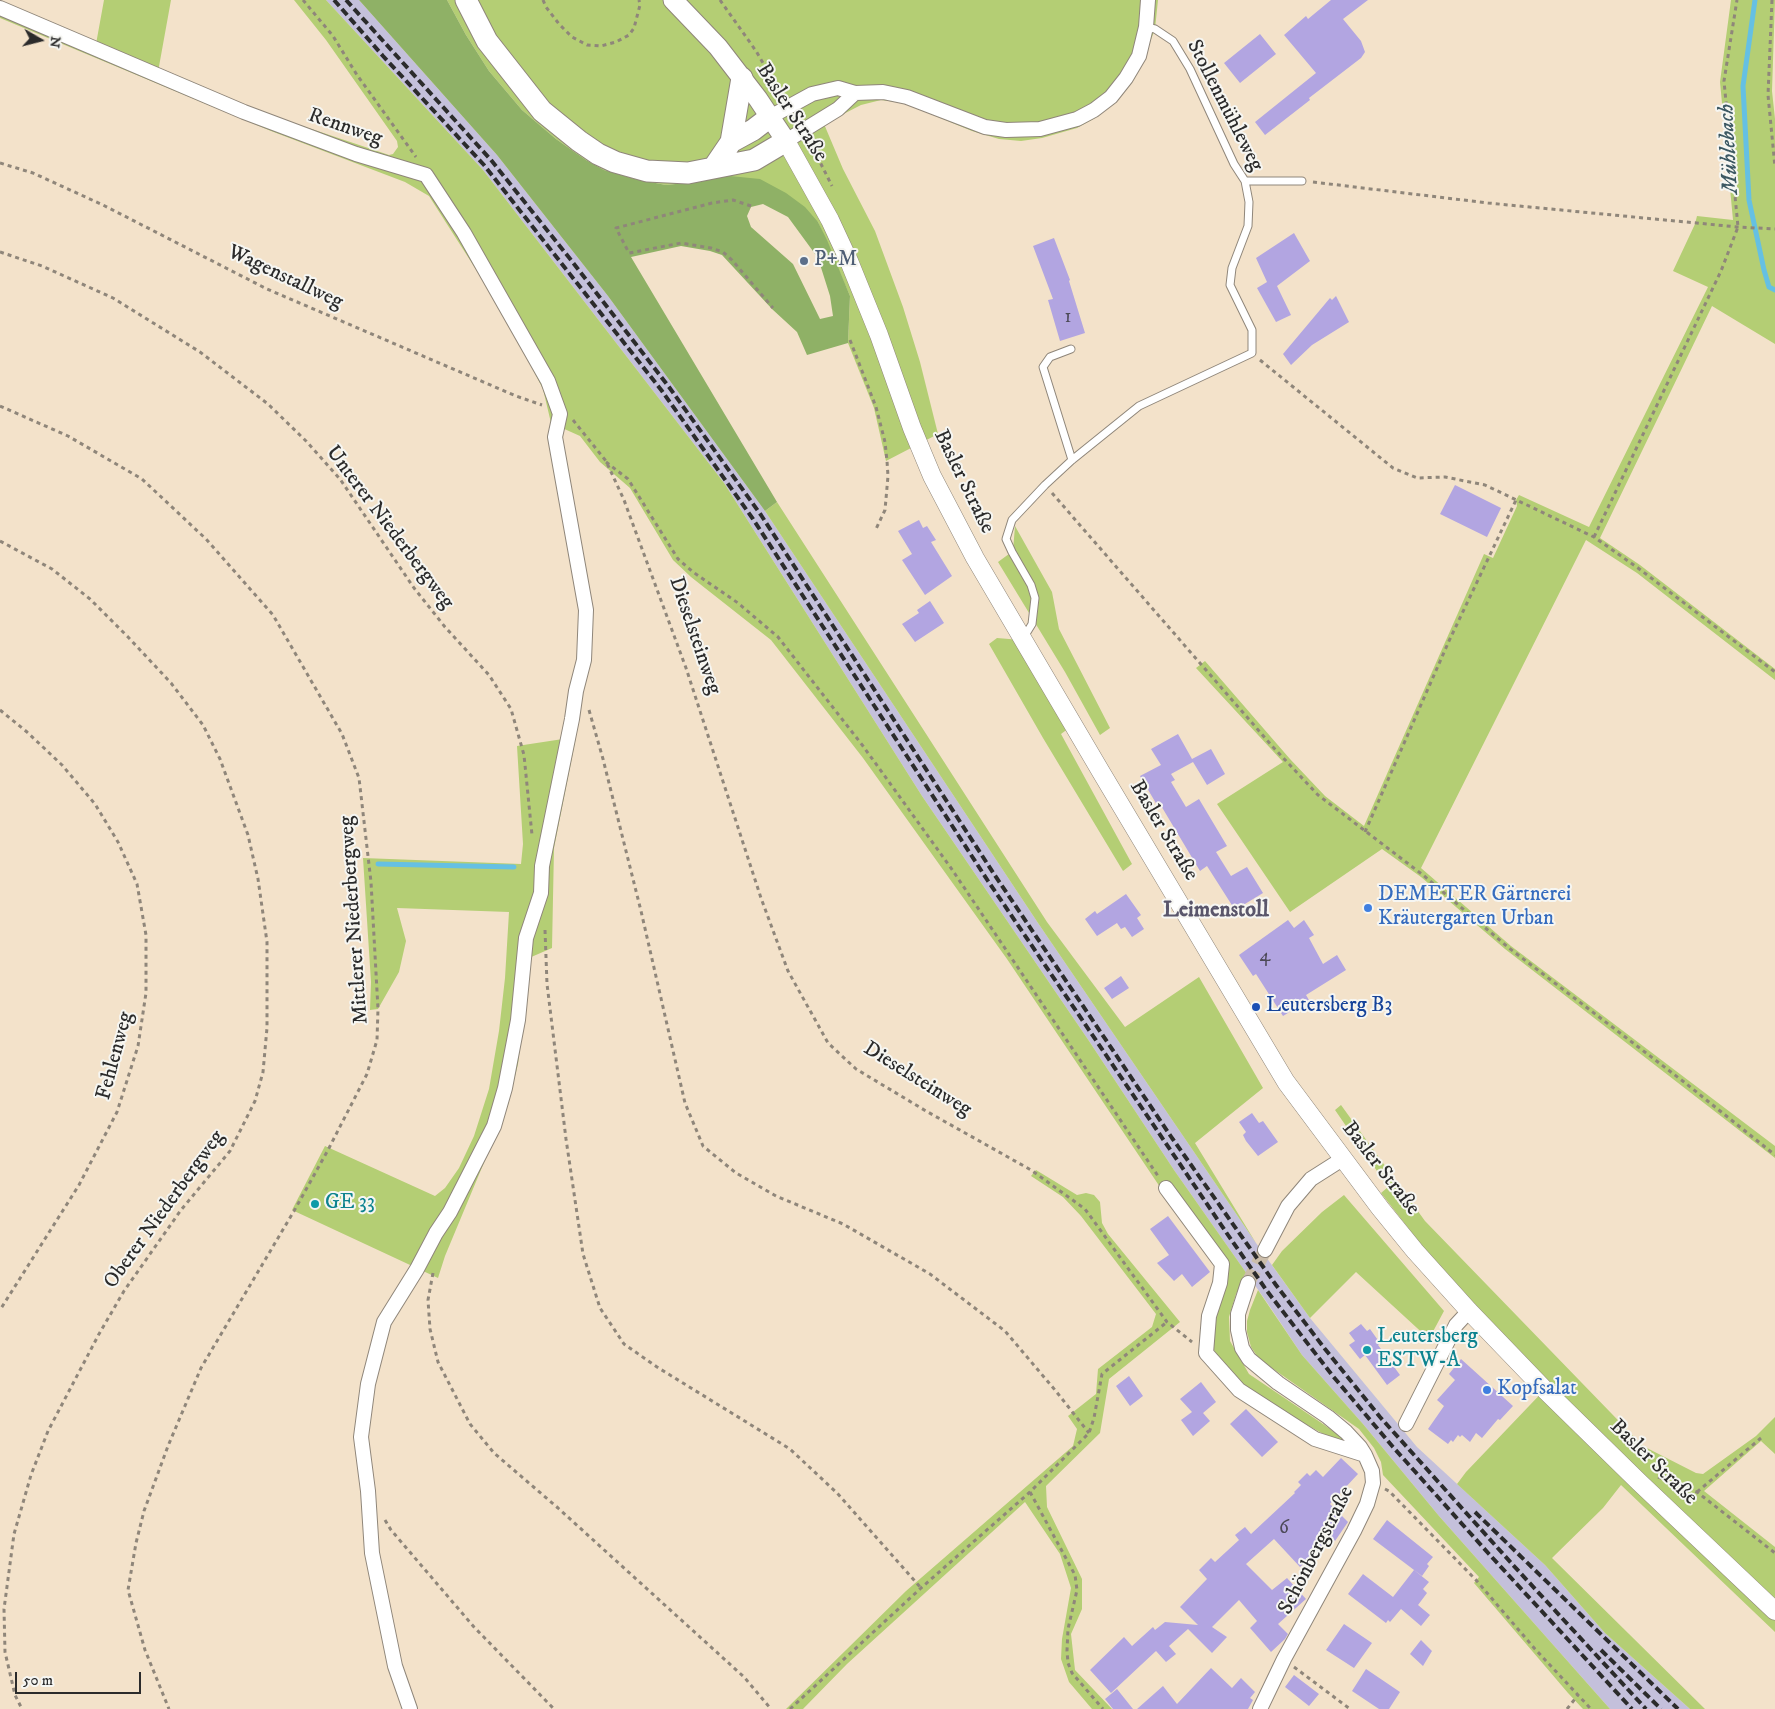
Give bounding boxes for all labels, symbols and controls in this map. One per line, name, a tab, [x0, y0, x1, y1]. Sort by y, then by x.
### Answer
north arrow	[15, 15, 65, 65]
text: N	[45, 35, 65, 49]
street label: Stollenmühleweg	[1180, 36, 1268, 176]
street label: Basler Straße	[750, 59, 832, 167]
water label: Mühlebach	[1714, 103, 1746, 195]
street label: Rennweg	[305, 104, 385, 152]
street label: Wagenstallweg	[223, 240, 347, 316]
place label: P+M	[814, 248, 857, 274]
marker: P+M	[798, 255, 810, 267]
house number: 1	[1065, 307, 1071, 329]
street label: Basler Straße	[927, 426, 999, 538]
street label: Unterer Niederbergweg	[319, 441, 459, 615]
street label: Dieselsteinweg	[662, 574, 726, 698]
street label: Basler Straße	[1123, 776, 1203, 886]
street label: Mittlerer Niederbergweg	[335, 815, 375, 1025]
place label: DEMETER Gärtnerei Kräutergarten Urban	[1378, 883, 1571, 933]
district label: Leimenstoll	[1163, 898, 1269, 924]
marker: DEMETER Gärtnerei Kräutergarten Urban	[1362, 902, 1374, 914]
house number: 4	[1260, 946, 1270, 968]
place label: Leutersberg B3	[1266, 994, 1392, 1020]
marker: Leutersberg B3	[1250, 1001, 1262, 1013]
street label: Fehlenweg	[92, 1009, 140, 1103]
street label: Dieselsteinweg	[858, 1037, 976, 1123]
street label: Basler Straße	[1335, 1117, 1425, 1221]
street label: Oberer Niederbergweg	[99, 1126, 231, 1294]
place label: GE 33	[325, 1191, 375, 1217]
marker: GE 33	[309, 1198, 321, 1210]
place label: Leutersberg ESTW-A	[1377, 1325, 1478, 1375]
marker: Leutersberg ESTW-A	[1361, 1344, 1373, 1356]
place label: Kopfsalat	[1497, 1377, 1577, 1403]
marker: Kopfsalat	[1481, 1384, 1493, 1396]
street label: Basler Straße	[1604, 1415, 1702, 1511]
street label: Schönbergstraße	[1274, 1483, 1360, 1619]
house number: 6	[1279, 1518, 1289, 1540]
scale bar	[18, 1662, 144, 1694]
text: 50 m	[23, 1671, 53, 1690]

